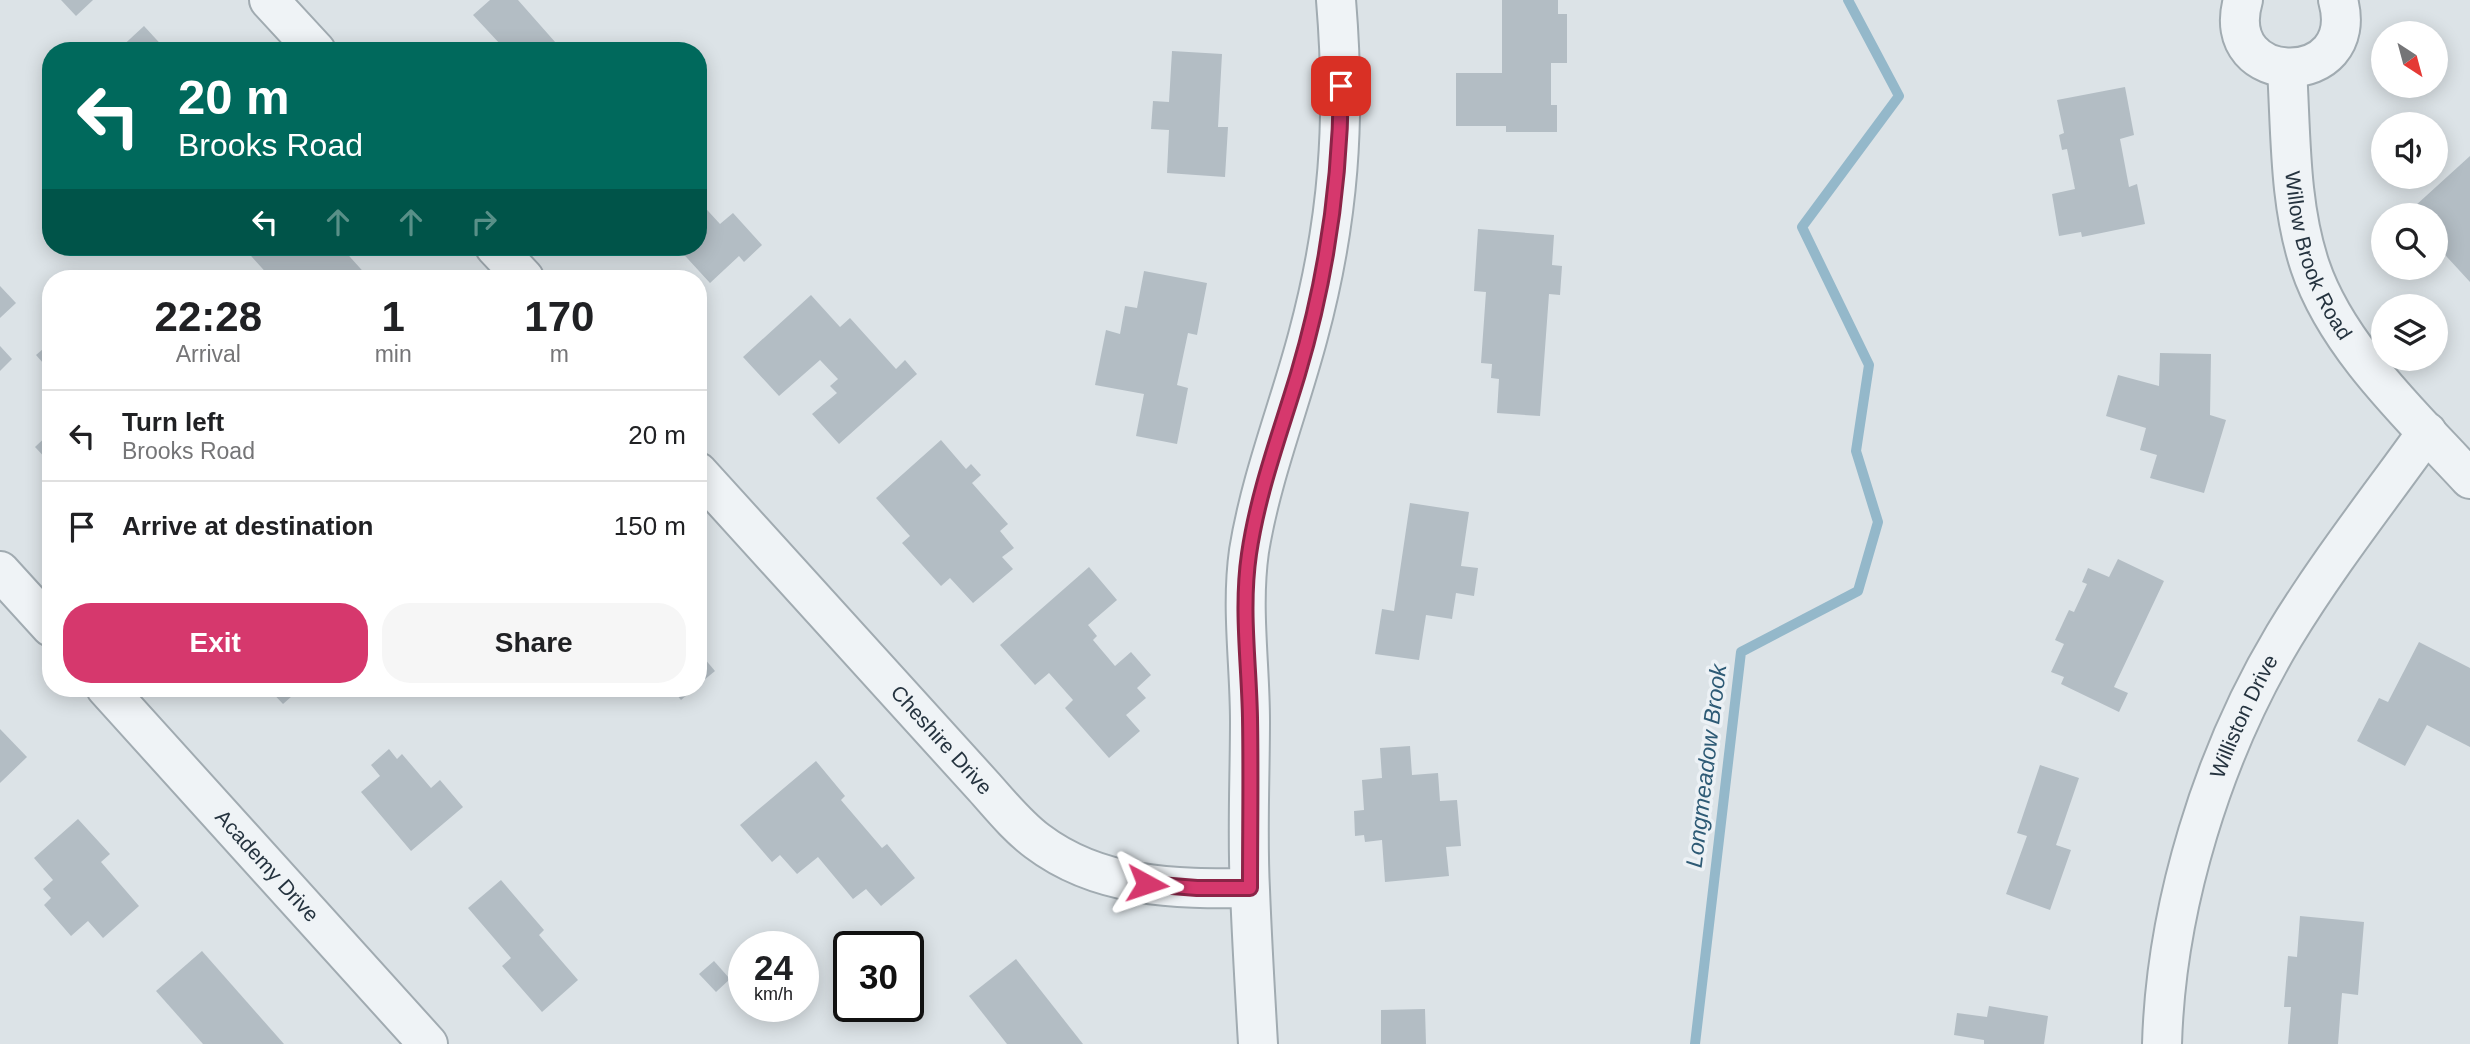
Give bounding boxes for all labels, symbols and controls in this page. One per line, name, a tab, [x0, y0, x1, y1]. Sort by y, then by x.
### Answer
north arrow	[2371, 21, 2448, 98]
map controls	[2371, 21, 2448, 371]
pin	[1311, 56, 1371, 116]
icon: arrive	[1322, 67, 1360, 105]
icon: left	[63, 70, 154, 161]
text: 20 m	[178, 70, 290, 124]
button: sound	[2371, 112, 2448, 189]
text: Brooks Road	[178, 127, 363, 163]
street label: Willow Brook Road	[2281, 170, 2357, 344]
icon: left	[246, 203, 284, 241]
icon: ahead	[319, 203, 357, 241]
icon: ahead	[392, 203, 430, 241]
icon: right	[465, 203, 503, 241]
button: search	[2371, 203, 2448, 280]
text: 22:28	[155, 293, 262, 340]
text: 1	[381, 293, 405, 340]
text: 170	[524, 293, 594, 340]
button: layers	[2371, 294, 2448, 371]
text: Arrival	[176, 341, 241, 367]
text: min	[375, 341, 412, 367]
text: m	[550, 341, 569, 367]
text: Turn left	[122, 407, 224, 437]
icon: left	[63, 417, 101, 455]
text: 20 m	[628, 420, 686, 450]
text: Brooks Road	[122, 438, 255, 464]
icon: arrive	[63, 508, 101, 546]
text: Arrive at destination	[122, 511, 373, 541]
text: 150 m	[614, 511, 686, 541]
button: Exit	[63, 603, 368, 683]
button: Share	[382, 603, 686, 683]
street label: Williston Drive	[2205, 650, 2282, 781]
water label: Longmeadow Brook	[1681, 661, 1732, 869]
street label: Cheshire Drive	[886, 681, 997, 799]
street label: Academy Drive	[211, 805, 324, 926]
position arrow	[1110, 847, 1184, 921]
speed limit sign: 30	[833, 931, 924, 1022]
text: 24	[754, 948, 793, 987]
text: km/h	[754, 984, 793, 1004]

